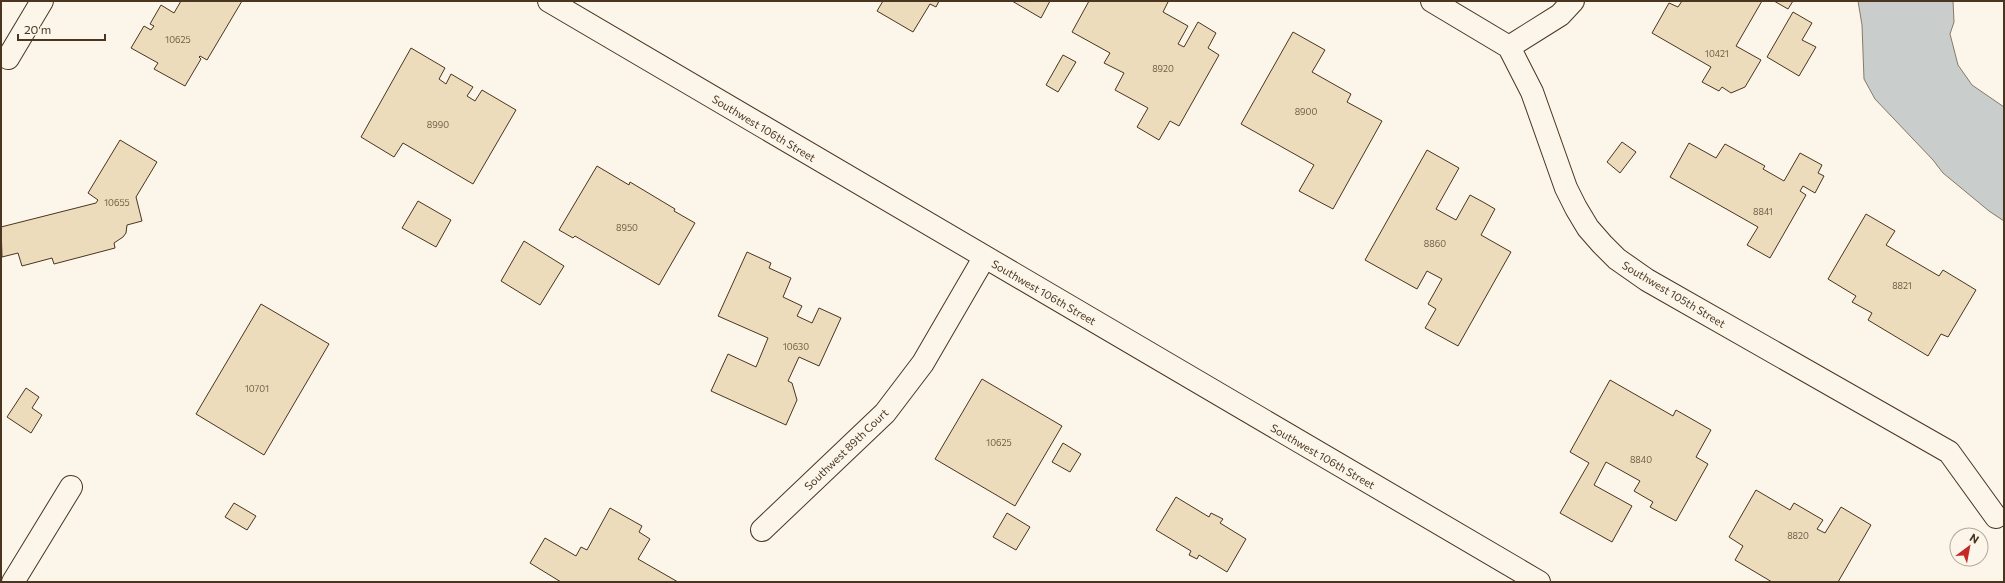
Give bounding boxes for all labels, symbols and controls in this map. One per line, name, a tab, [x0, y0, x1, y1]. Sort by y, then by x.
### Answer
scale bar	[18, 16, 105, 42]
text: 20 m	[24, 22, 51, 36]
house number: 10625	[165, 34, 191, 45]
house number: 10421	[1705, 48, 1729, 59]
house number: 8920	[1152, 63, 1174, 74]
street label: Southwest 106th Street	[710, 92, 819, 164]
house number: 8900	[1295, 106, 1317, 117]
house number: 8990	[427, 119, 449, 130]
house number: 10655	[104, 197, 130, 208]
house number: 8841	[1753, 206, 1773, 217]
house number: 8950	[616, 222, 638, 233]
house number: 8860	[1424, 238, 1446, 249]
street label: Southwest 106th Street	[989, 257, 1099, 327]
street label: Southwest 105th Street	[1620, 258, 1728, 330]
house number: 8821	[1892, 280, 1912, 291]
house number: 10630	[783, 341, 809, 352]
house number: 10701	[245, 383, 269, 394]
street label: Southwest 89th Court	[801, 405, 891, 492]
street label: Southwest 106th Street	[1268, 421, 1378, 491]
house number: 10625	[986, 437, 1012, 448]
house number: 8840	[1630, 454, 1652, 465]
north arrow	[1949, 527, 1989, 567]
house number: 8820	[1787, 530, 1809, 541]
text: N	[1968, 530, 1982, 546]

